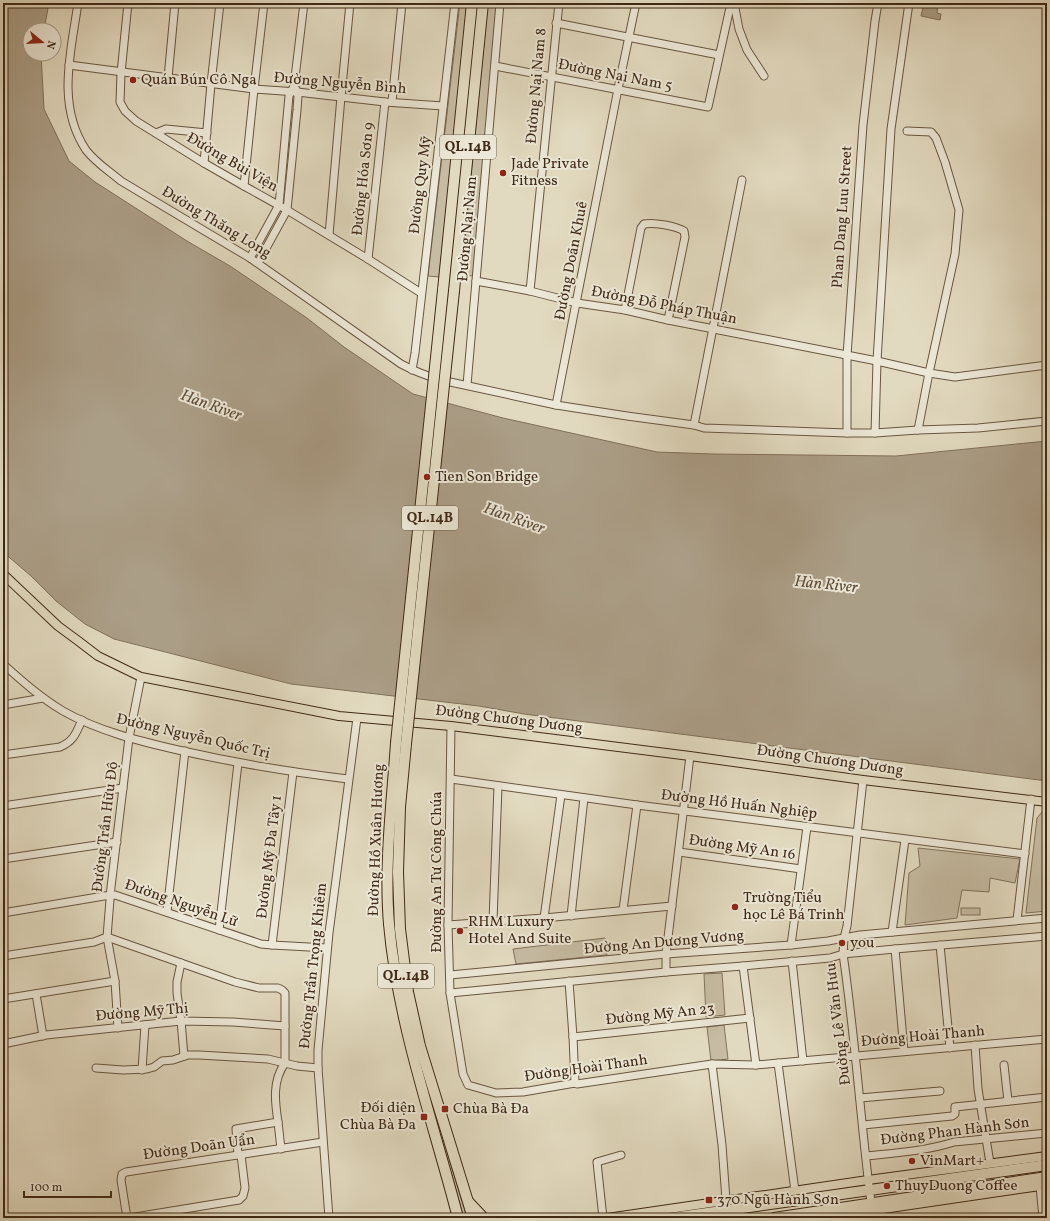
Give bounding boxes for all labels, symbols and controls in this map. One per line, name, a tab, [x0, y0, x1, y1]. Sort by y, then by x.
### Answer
north arrow	[22, 22, 62, 62]
street label: Đường Nại Nam 8	[521, 27, 553, 145]
text: N	[42, 39, 58, 51]
street label: Đường Nại Nam 5	[556, 55, 674, 97]
street label: Đường Nguyễn Bình	[273, 68, 407, 100]
place label: Quán Bún Cô Nga	[141, 70, 257, 91]
marker: Quán Bún Cô Nga	[128, 75, 138, 85]
street label: Đường Hóa Sơn 9	[348, 121, 380, 237]
street label: Đường Bùi Viện	[182, 128, 282, 198]
street label: Đường Quy Mỹ	[405, 135, 437, 235]
road number: QL.14B	[440, 135, 496, 159]
street label: Phan Dang Luu Street	[828, 145, 858, 289]
place label: Jade Private Fitness	[511, 154, 589, 192]
marker: Jade Private Fitness	[498, 168, 508, 178]
street label: Đường Nại Nam	[453, 175, 483, 283]
street label: Đường Thăng Long	[157, 182, 275, 264]
street label: Đường Doãn Khuê	[550, 200, 594, 322]
street label: Đường Đỗ Pháp Thuận	[589, 282, 739, 330]
water label: Hàn River	[177, 385, 246, 428]
place label: Tien Son Bridge	[435, 467, 538, 488]
marker: Tien Son Bridge	[422, 472, 432, 482]
water label: Hàn River	[480, 498, 549, 541]
road number: QL.14B	[402, 506, 458, 530]
water label: Hàn River	[793, 571, 860, 599]
street label: Đường Chương Dương	[434, 701, 584, 739]
street label: Đường Nguyễn Quốc Trị	[114, 709, 272, 765]
street label: Đường Chương Dương	[755, 740, 905, 782]
street label: Đường Trần Hữu Độ	[88, 760, 124, 894]
street label: Đường Hồ Xuân Hương	[364, 763, 390, 917]
street label: Đường Hồ Huấn Nghiệp	[660, 785, 818, 825]
street label: Đường An Tư Công Chúa	[427, 791, 448, 953]
street label: Đường Mỹ Đa Tây 1	[252, 794, 288, 920]
street label: Đường Mỹ An 16	[687, 830, 797, 866]
street label: Đường Nguyễn Lữ	[121, 875, 241, 933]
street label: Đường Trần Trọng Khiêm	[295, 882, 333, 1050]
place label: Trường Tiểu học Lê Bá Trinh	[743, 888, 844, 926]
marker: Trường Tiểu học Lê Bá Trinh	[730, 902, 740, 912]
place label: RHM Luxury Hotel And Suite	[468, 912, 571, 950]
street label: Đường An Dương Vương	[583, 925, 745, 960]
marker: RHM Luxury Hotel And Suite	[455, 926, 465, 936]
place label: you	[850, 933, 874, 954]
marker: you	[837, 938, 847, 948]
street label: Đường Lê Văn Hưu	[821, 962, 857, 1086]
road number: QL.14B	[378, 964, 434, 988]
street label: Đường Mỹ Thị	[95, 998, 189, 1028]
street label: Đường Mỹ An 23	[604, 999, 716, 1031]
street label: Đường Hoài Thanh	[860, 1021, 986, 1053]
street label: Đường Hoài Thanh	[523, 1050, 649, 1088]
place label: Đối diện Chùa Bà Đa	[340, 1098, 416, 1136]
place label: Chùa Bà Đa	[453, 1099, 529, 1120]
marker: Chùa Bà Đa	[440, 1104, 450, 1114]
marker: Đối diện Chùa Bà Đa	[419, 1112, 429, 1122]
street label: Đường Phan Hành Sơn	[879, 1112, 1031, 1152]
street label: Đường Doãn Uẩn	[142, 1130, 256, 1166]
place label: VinMart+	[920, 1151, 984, 1172]
marker: VinMart+	[907, 1156, 917, 1166]
scale bar	[24, 1173, 111, 1199]
place label: ThuyDuong Coffee	[895, 1176, 1018, 1197]
text: 100 m	[30, 1180, 63, 1196]
marker: ThuyDuong Coffee	[882, 1181, 892, 1191]
place label: 370 Ngũ Hành Sơn	[717, 1190, 839, 1211]
marker: 370 Ngũ Hành Sơn	[704, 1195, 714, 1205]

